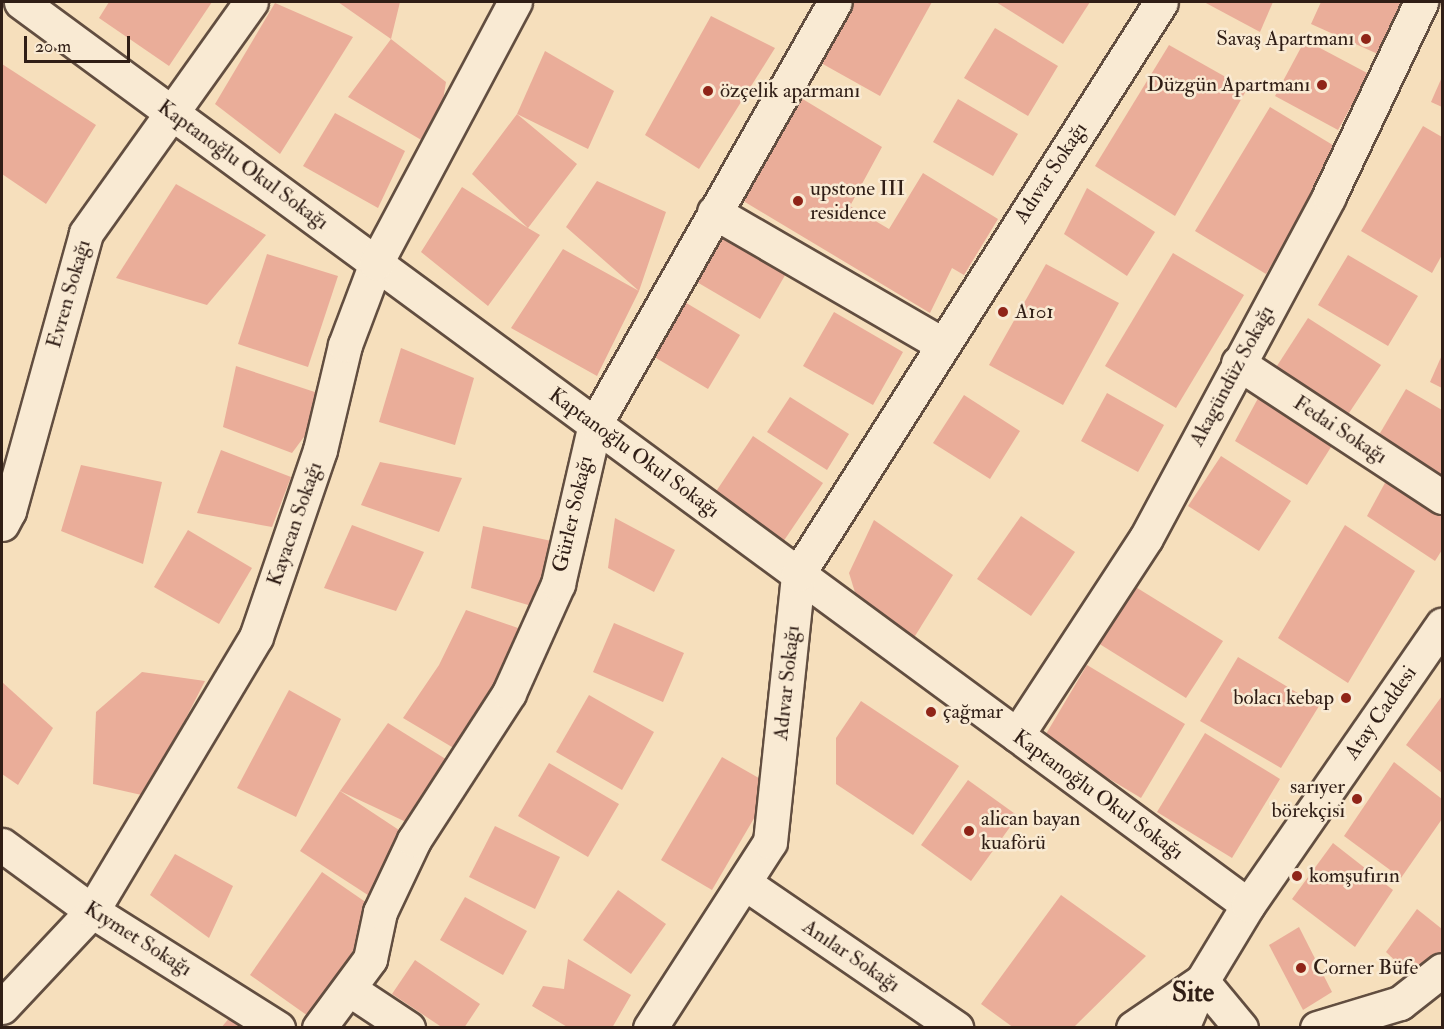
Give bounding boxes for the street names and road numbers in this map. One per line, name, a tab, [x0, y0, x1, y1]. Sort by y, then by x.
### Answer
street label: Kaptanoğlu Okul Sokağı	[153, 95, 333, 235]
street label: Adıvar Sokağı	[1009, 118, 1093, 228]
street label: Evren Sokağı	[42, 237, 96, 351]
street label: Akagündüz Sokağı	[1184, 301, 1280, 451]
street label: Kaptanoğlu Okul Sokağı	[544, 383, 724, 523]
street label: Fedai Sokağı	[1288, 390, 1392, 470]
street label: Gürler Sokağı	[547, 453, 599, 575]
street label: Kayacan Sokağı	[262, 459, 328, 589]
street label: Adıvar Sokağı	[768, 624, 806, 742]
street label: Atay Caddesi	[1340, 661, 1422, 765]
street label: Kaptanoğlu Okul Sokağı	[1008, 725, 1188, 865]
street label: Kıymet Sokağı	[80, 896, 196, 982]
street label: Anılar Sokağı	[797, 914, 905, 998]

